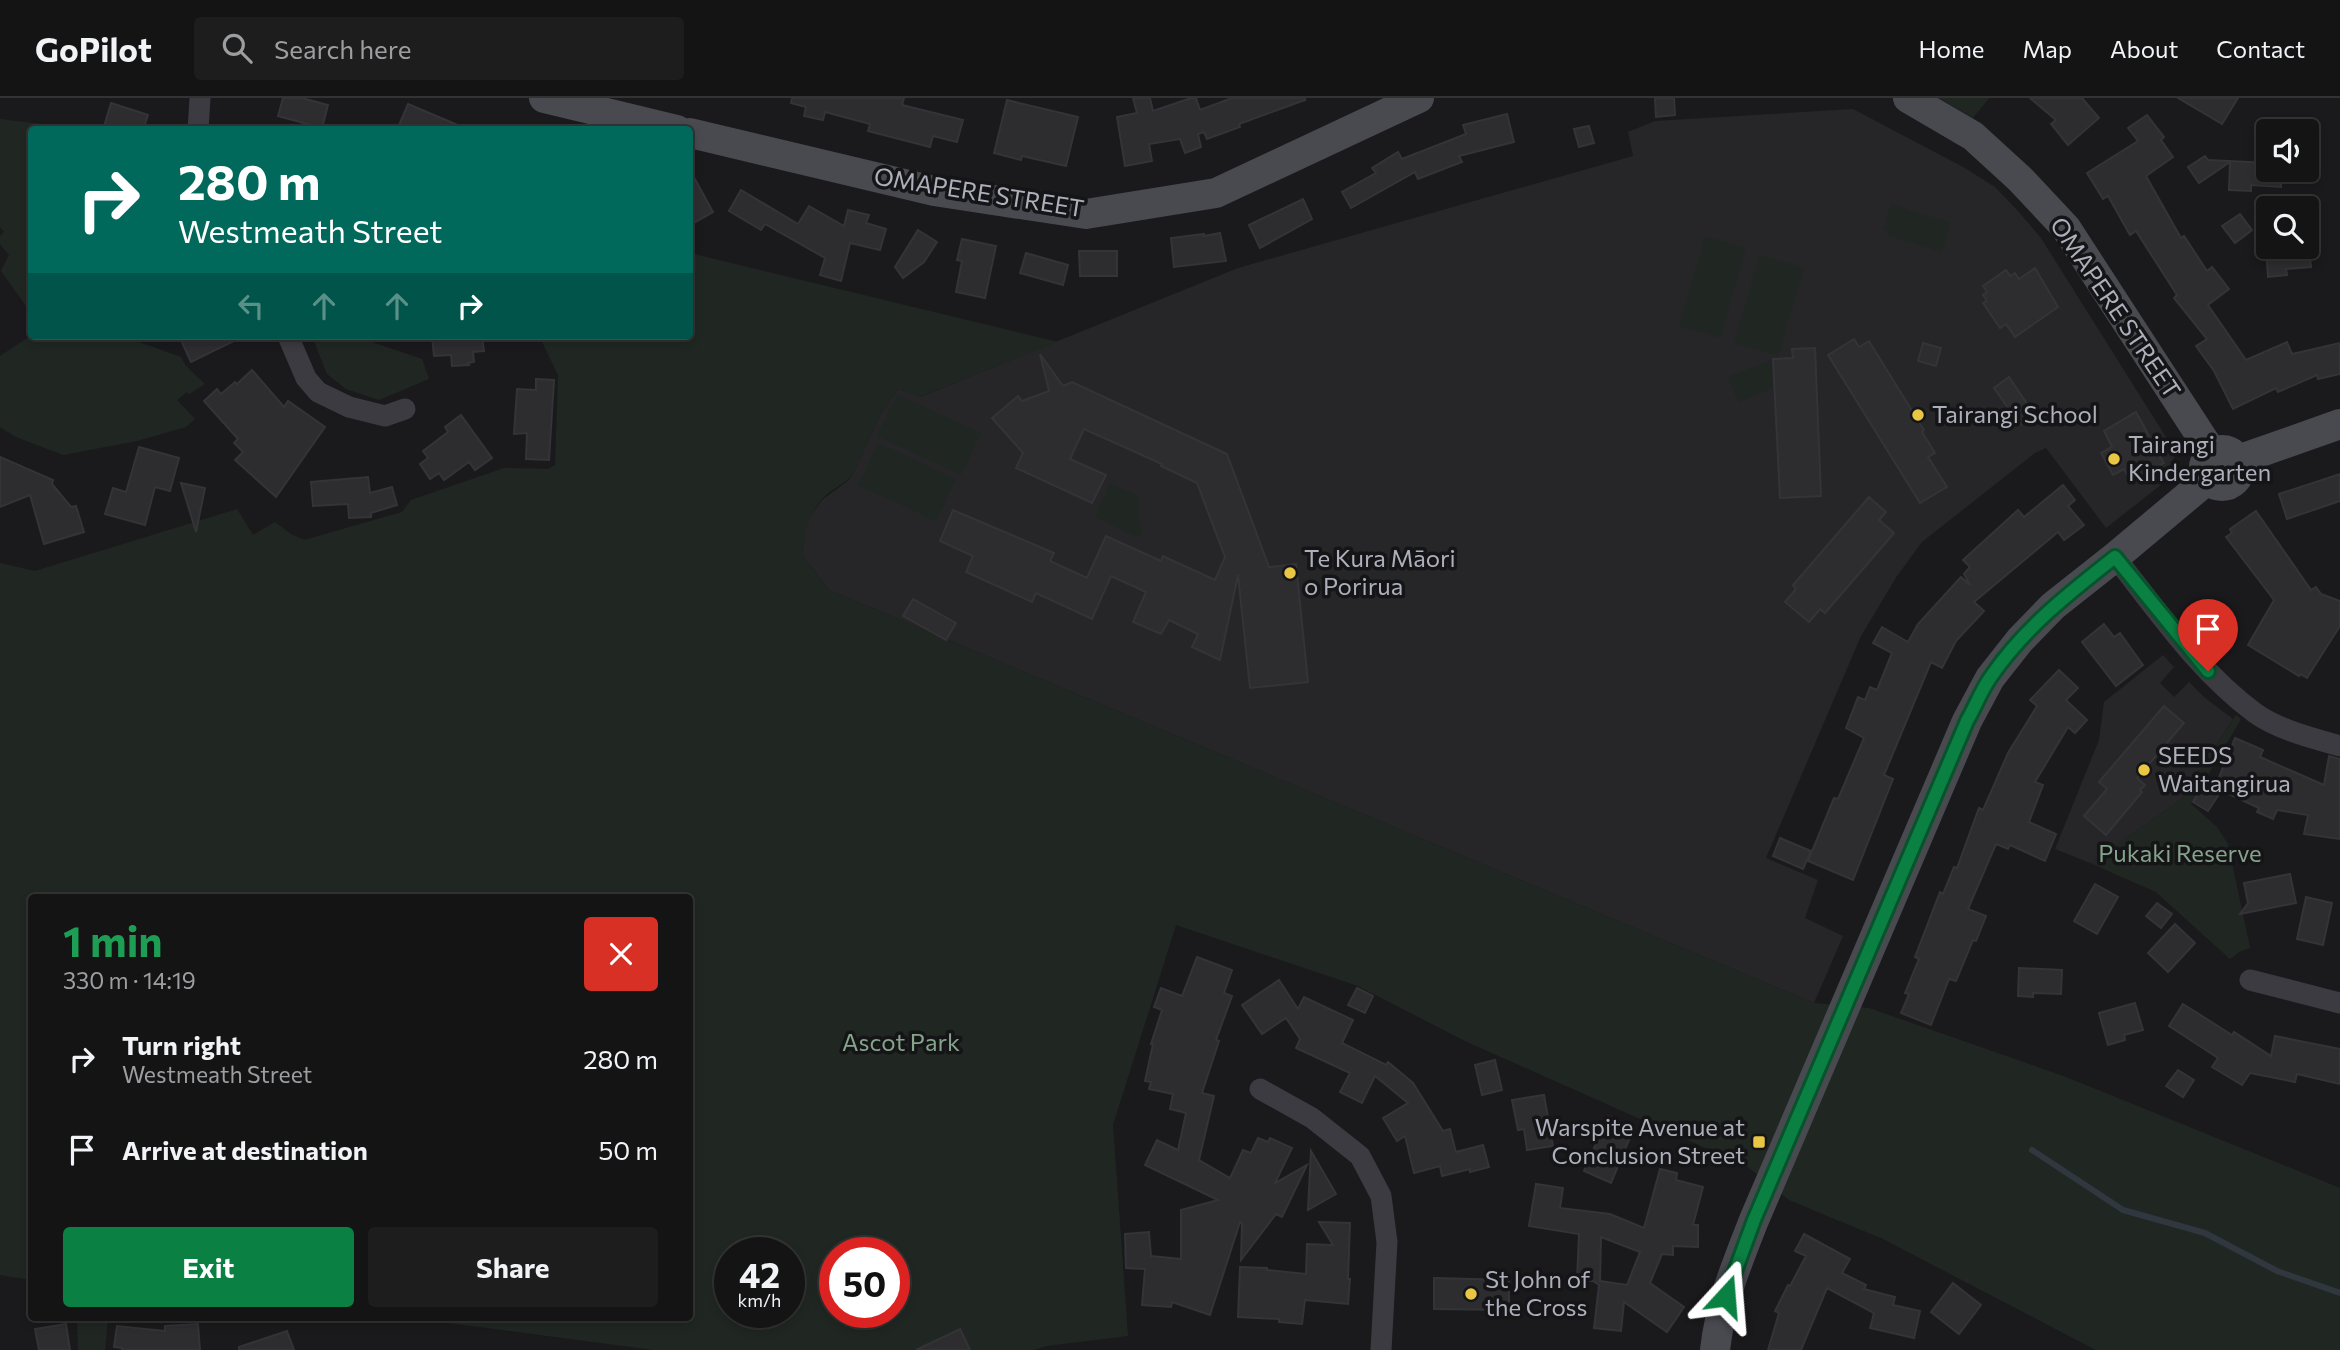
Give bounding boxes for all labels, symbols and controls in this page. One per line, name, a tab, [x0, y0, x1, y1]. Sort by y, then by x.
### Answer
search box	[194, 17, 684, 80]
text: GoPilot	[35, 28, 152, 69]
icon: search	[218, 29, 256, 67]
text: Search here	[274, 33, 411, 64]
text: Home	[1919, 34, 1985, 63]
text: Map	[2023, 34, 2072, 63]
text: About	[2110, 34, 2178, 63]
text: Contact	[2216, 34, 2305, 63]
map controls	[2256, 119, 2319, 259]
button: sound	[2256, 119, 2319, 182]
text: 280 m	[178, 150, 321, 210]
icon: right	[63, 154, 154, 245]
street label: OMAPERE STREET	[872, 161, 1086, 222]
button: search	[2256, 196, 2319, 259]
text: Westmeath Street	[178, 210, 442, 250]
street label: OMAPERE STREET	[2045, 211, 2188, 403]
icon: left	[232, 287, 270, 325]
icon: ahead	[305, 287, 343, 325]
icon: ahead	[378, 287, 416, 325]
icon: right	[451, 287, 489, 325]
place label: Tairangi School	[1932, 399, 2098, 428]
marker: Tairangi School	[1910, 407, 1926, 423]
place label: Tairangi Kindergarten	[2128, 429, 2271, 486]
marker: Tairangi Kindergarten	[2106, 451, 2122, 467]
place label: Te Kura Māori o Porirua	[1304, 543, 1456, 600]
marker: Te Kura Māori o Porirua	[1282, 565, 1298, 581]
pin	[2178, 599, 2238, 671]
icon: arrive	[2189, 610, 2227, 648]
place label: SEEDS Waitangirua	[2158, 740, 2291, 797]
marker: SEEDS Waitangirua	[2136, 762, 2152, 778]
park label: Pukaki Reserve	[2098, 838, 2262, 867]
text: 1 min	[63, 914, 163, 966]
button: close	[584, 917, 658, 991]
text: 330 m · 14:19	[63, 966, 196, 994]
park label: Ascot Park	[842, 1027, 960, 1056]
text: Turn right	[122, 1029, 241, 1060]
icon: right	[63, 1040, 101, 1078]
text: 280 m	[583, 1043, 658, 1074]
text: Westmeath Street	[122, 1060, 312, 1088]
place label: Warspite Avenue at Conclusion Street	[1535, 1112, 1745, 1169]
icon: arrive	[63, 1131, 101, 1169]
text: Arrive at destination	[122, 1134, 368, 1165]
text: 50 m	[598, 1134, 658, 1165]
marker: Warspite Avenue at Conclusion Street	[1751, 1134, 1767, 1150]
button: Exit	[63, 1227, 354, 1307]
button: Share	[368, 1227, 658, 1307]
speed limit sign: 50	[819, 1237, 910, 1328]
text: 42	[739, 1252, 780, 1295]
position arrow	[1689, 1259, 1763, 1333]
place label: St John of the Cross	[1485, 1264, 1591, 1321]
marker: St John of the Cross	[1463, 1286, 1479, 1302]
text: km/h	[738, 1289, 781, 1311]

